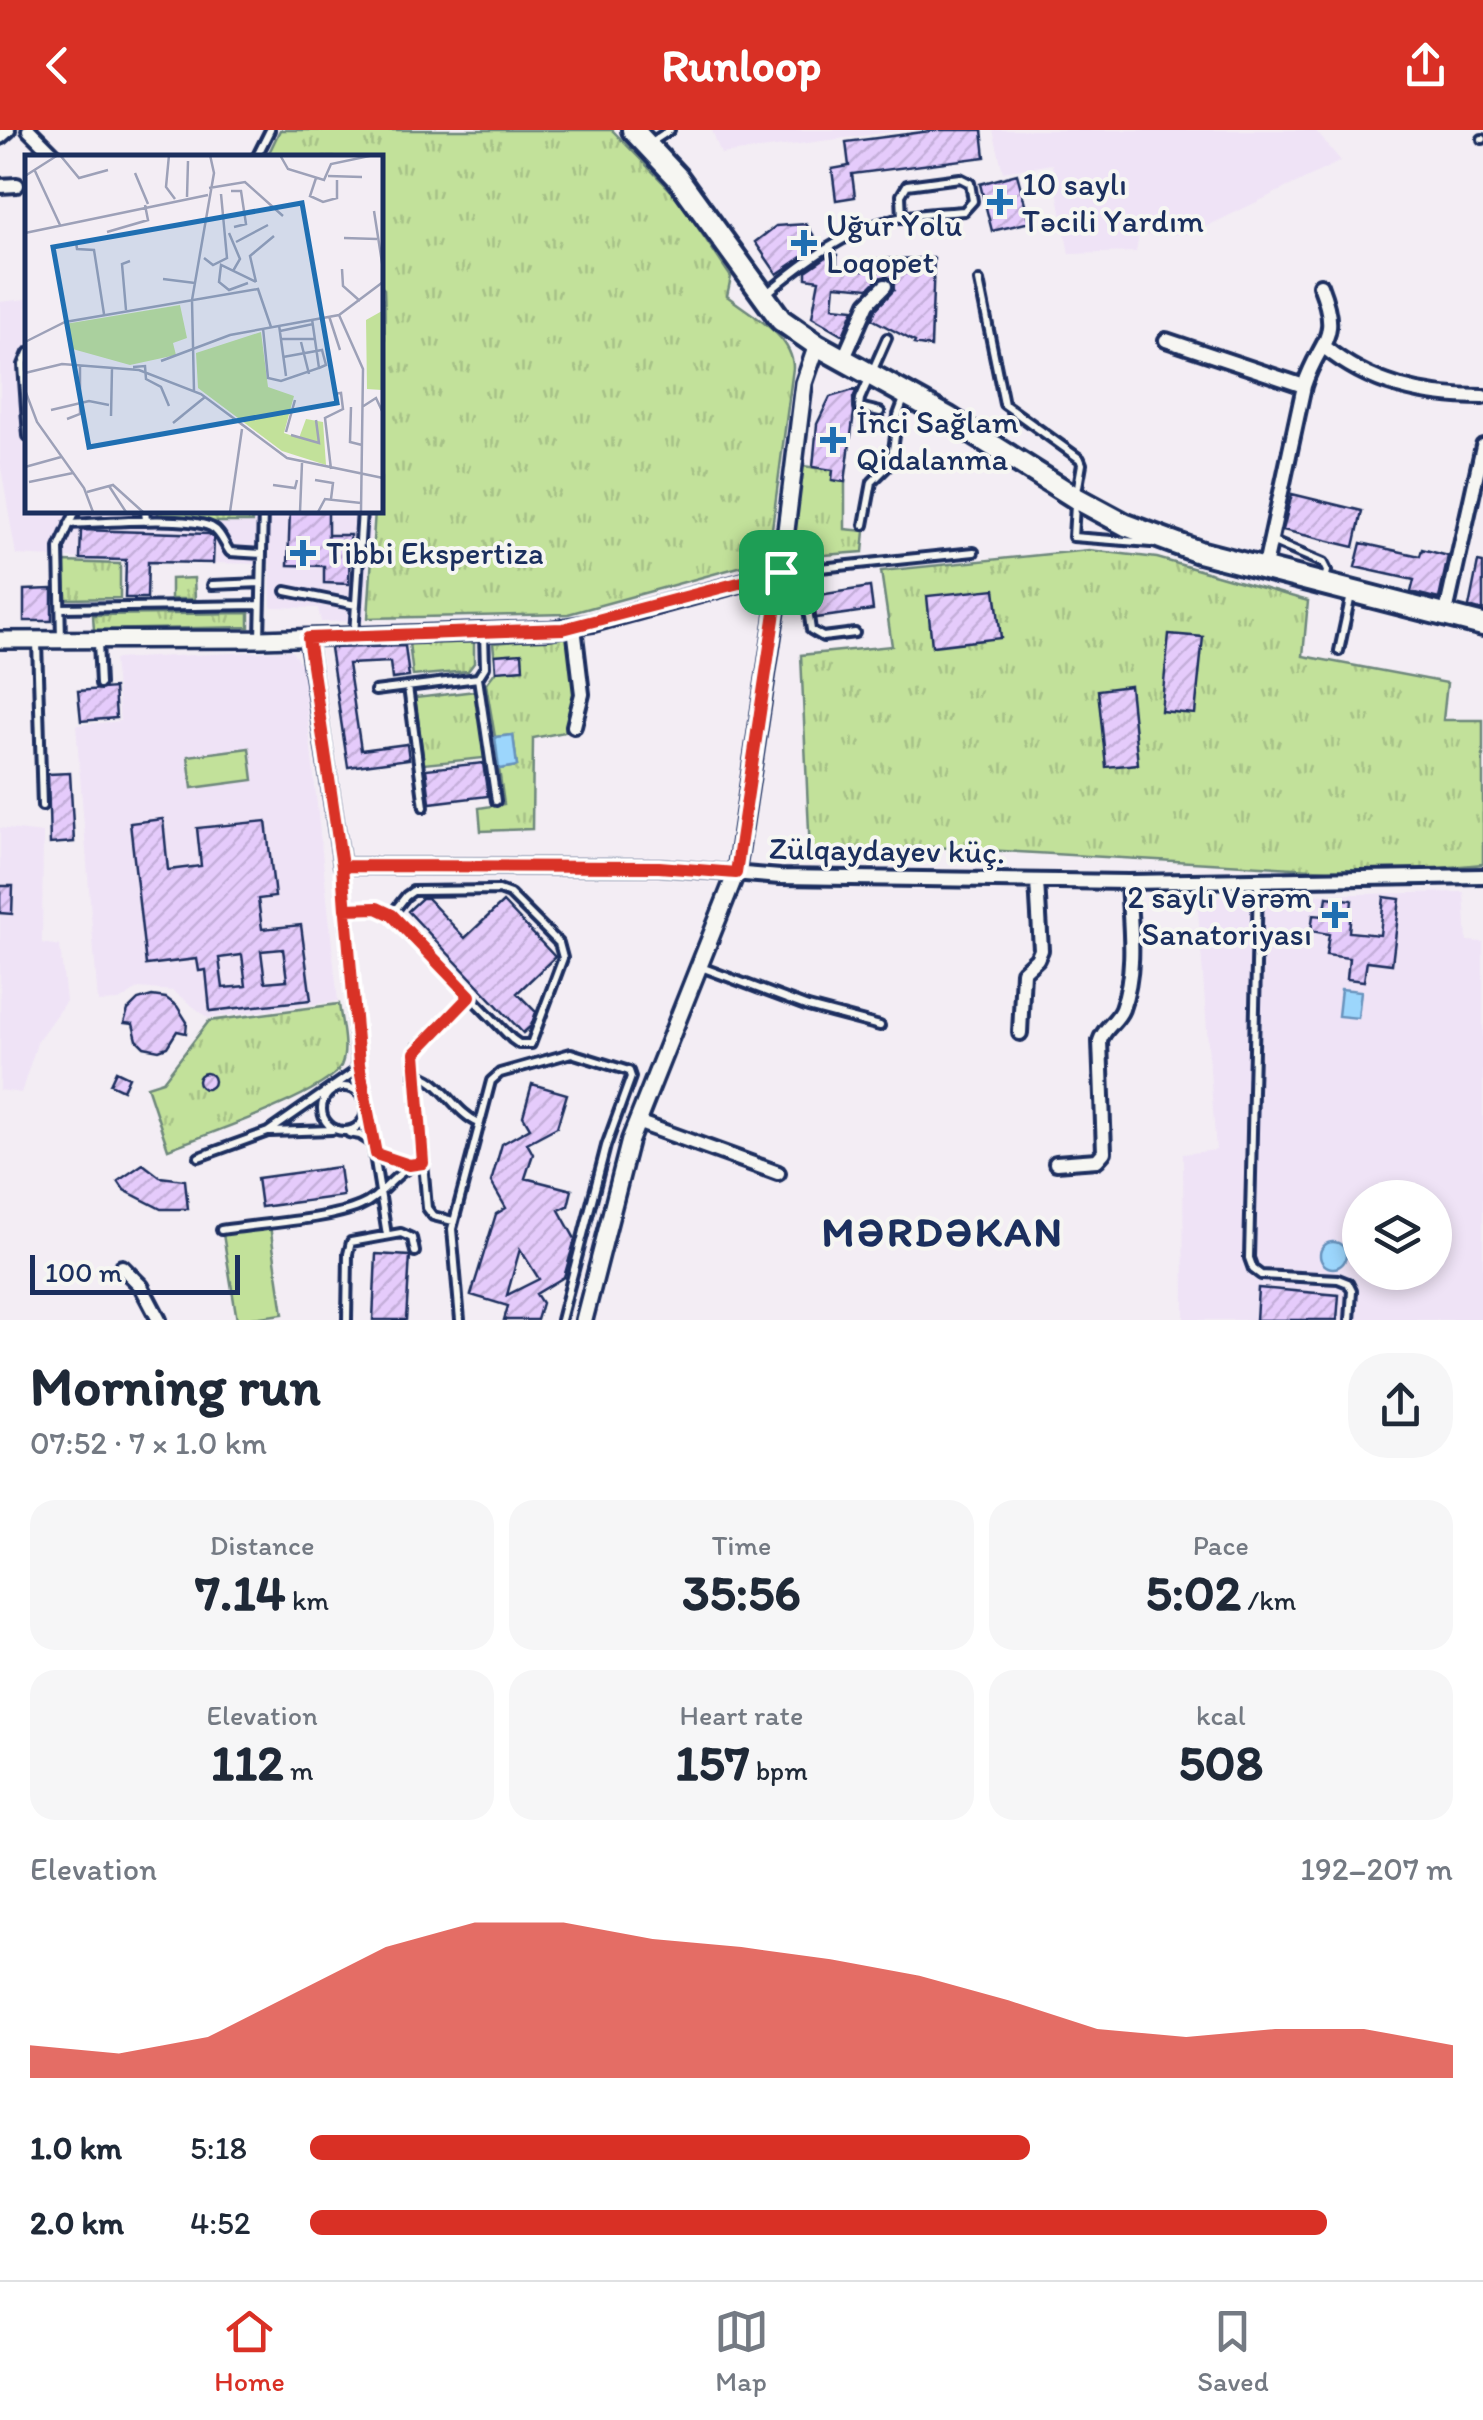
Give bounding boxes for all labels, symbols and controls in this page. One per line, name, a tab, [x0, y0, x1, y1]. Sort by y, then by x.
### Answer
icon: back	[30, 38, 85, 93]
text: Runloop	[662, 38, 821, 92]
icon: share	[1398, 38, 1453, 93]
inset map	[25, 155, 382, 512]
place label: 10 saylı Təcili Yardım	[1022, 165, 1204, 240]
marker: 10 saylı Təcili Yardım	[987, 189, 1013, 215]
place label: Uğur Yolu Loqopet	[826, 206, 963, 281]
marker: Uğur Yolu Loqopet	[791, 230, 817, 256]
place label: İnci Sağlam Qidalanma	[856, 403, 1019, 478]
marker: İnci Sağlam Qidalanma	[820, 427, 846, 453]
pin	[739, 530, 824, 615]
place label: Tibbi Ekspertiza	[326, 534, 544, 572]
marker: Tibbi Ekspertiza	[290, 540, 316, 566]
icon: arrive	[754, 545, 809, 600]
street label: Zülqaydayev küç.	[769, 829, 1005, 871]
place label: 2 saylı Vərəm Sanatoriyası	[1127, 878, 1312, 953]
marker: 2 saylı Vərəm Sanatoriyası	[1322, 902, 1348, 928]
map controls	[1342, 1180, 1452, 1290]
button: layers	[1342, 1180, 1452, 1290]
district label: MƏRDƏKAN	[822, 1206, 1064, 1257]
scale bar	[30, 1250, 240, 1294]
text: 100 m	[45, 1255, 122, 1289]
text: Morning run	[30, 1353, 321, 1419]
button: share	[1348, 1353, 1453, 1458]
text: 07:52 · 7 × 1.0 km	[30, 1424, 267, 1462]
text: Distance	[210, 1528, 315, 1562]
text: Time	[712, 1528, 771, 1562]
text: Pace	[1193, 1528, 1249, 1562]
text: 7.14	[195, 1562, 286, 1623]
text: 35:56	[682, 1562, 801, 1623]
text: 5:02	[1145, 1562, 1241, 1623]
text: km	[286, 1583, 329, 1617]
text: /km	[1241, 1583, 1296, 1617]
text: Elevation	[207, 1698, 318, 1732]
text: Heart rate	[680, 1698, 803, 1732]
text: kcal	[1196, 1698, 1246, 1732]
text: 112	[211, 1732, 284, 1793]
text: 157	[675, 1732, 749, 1793]
text: 508	[1179, 1732, 1263, 1793]
text: m	[284, 1753, 313, 1787]
text: bpm	[749, 1753, 808, 1787]
text: Elevation	[30, 1850, 157, 1888]
text: 192–207 m	[1300, 1850, 1453, 1888]
text: 1.0 km	[30, 2129, 122, 2167]
text: 5:18	[190, 2129, 247, 2167]
text: 2.0 km	[30, 2204, 124, 2242]
text: 4:52	[190, 2204, 251, 2242]
tab: Home	[214, 2304, 285, 2398]
tab: Map	[714, 2304, 769, 2398]
tab: Saved	[1197, 2304, 1269, 2398]

